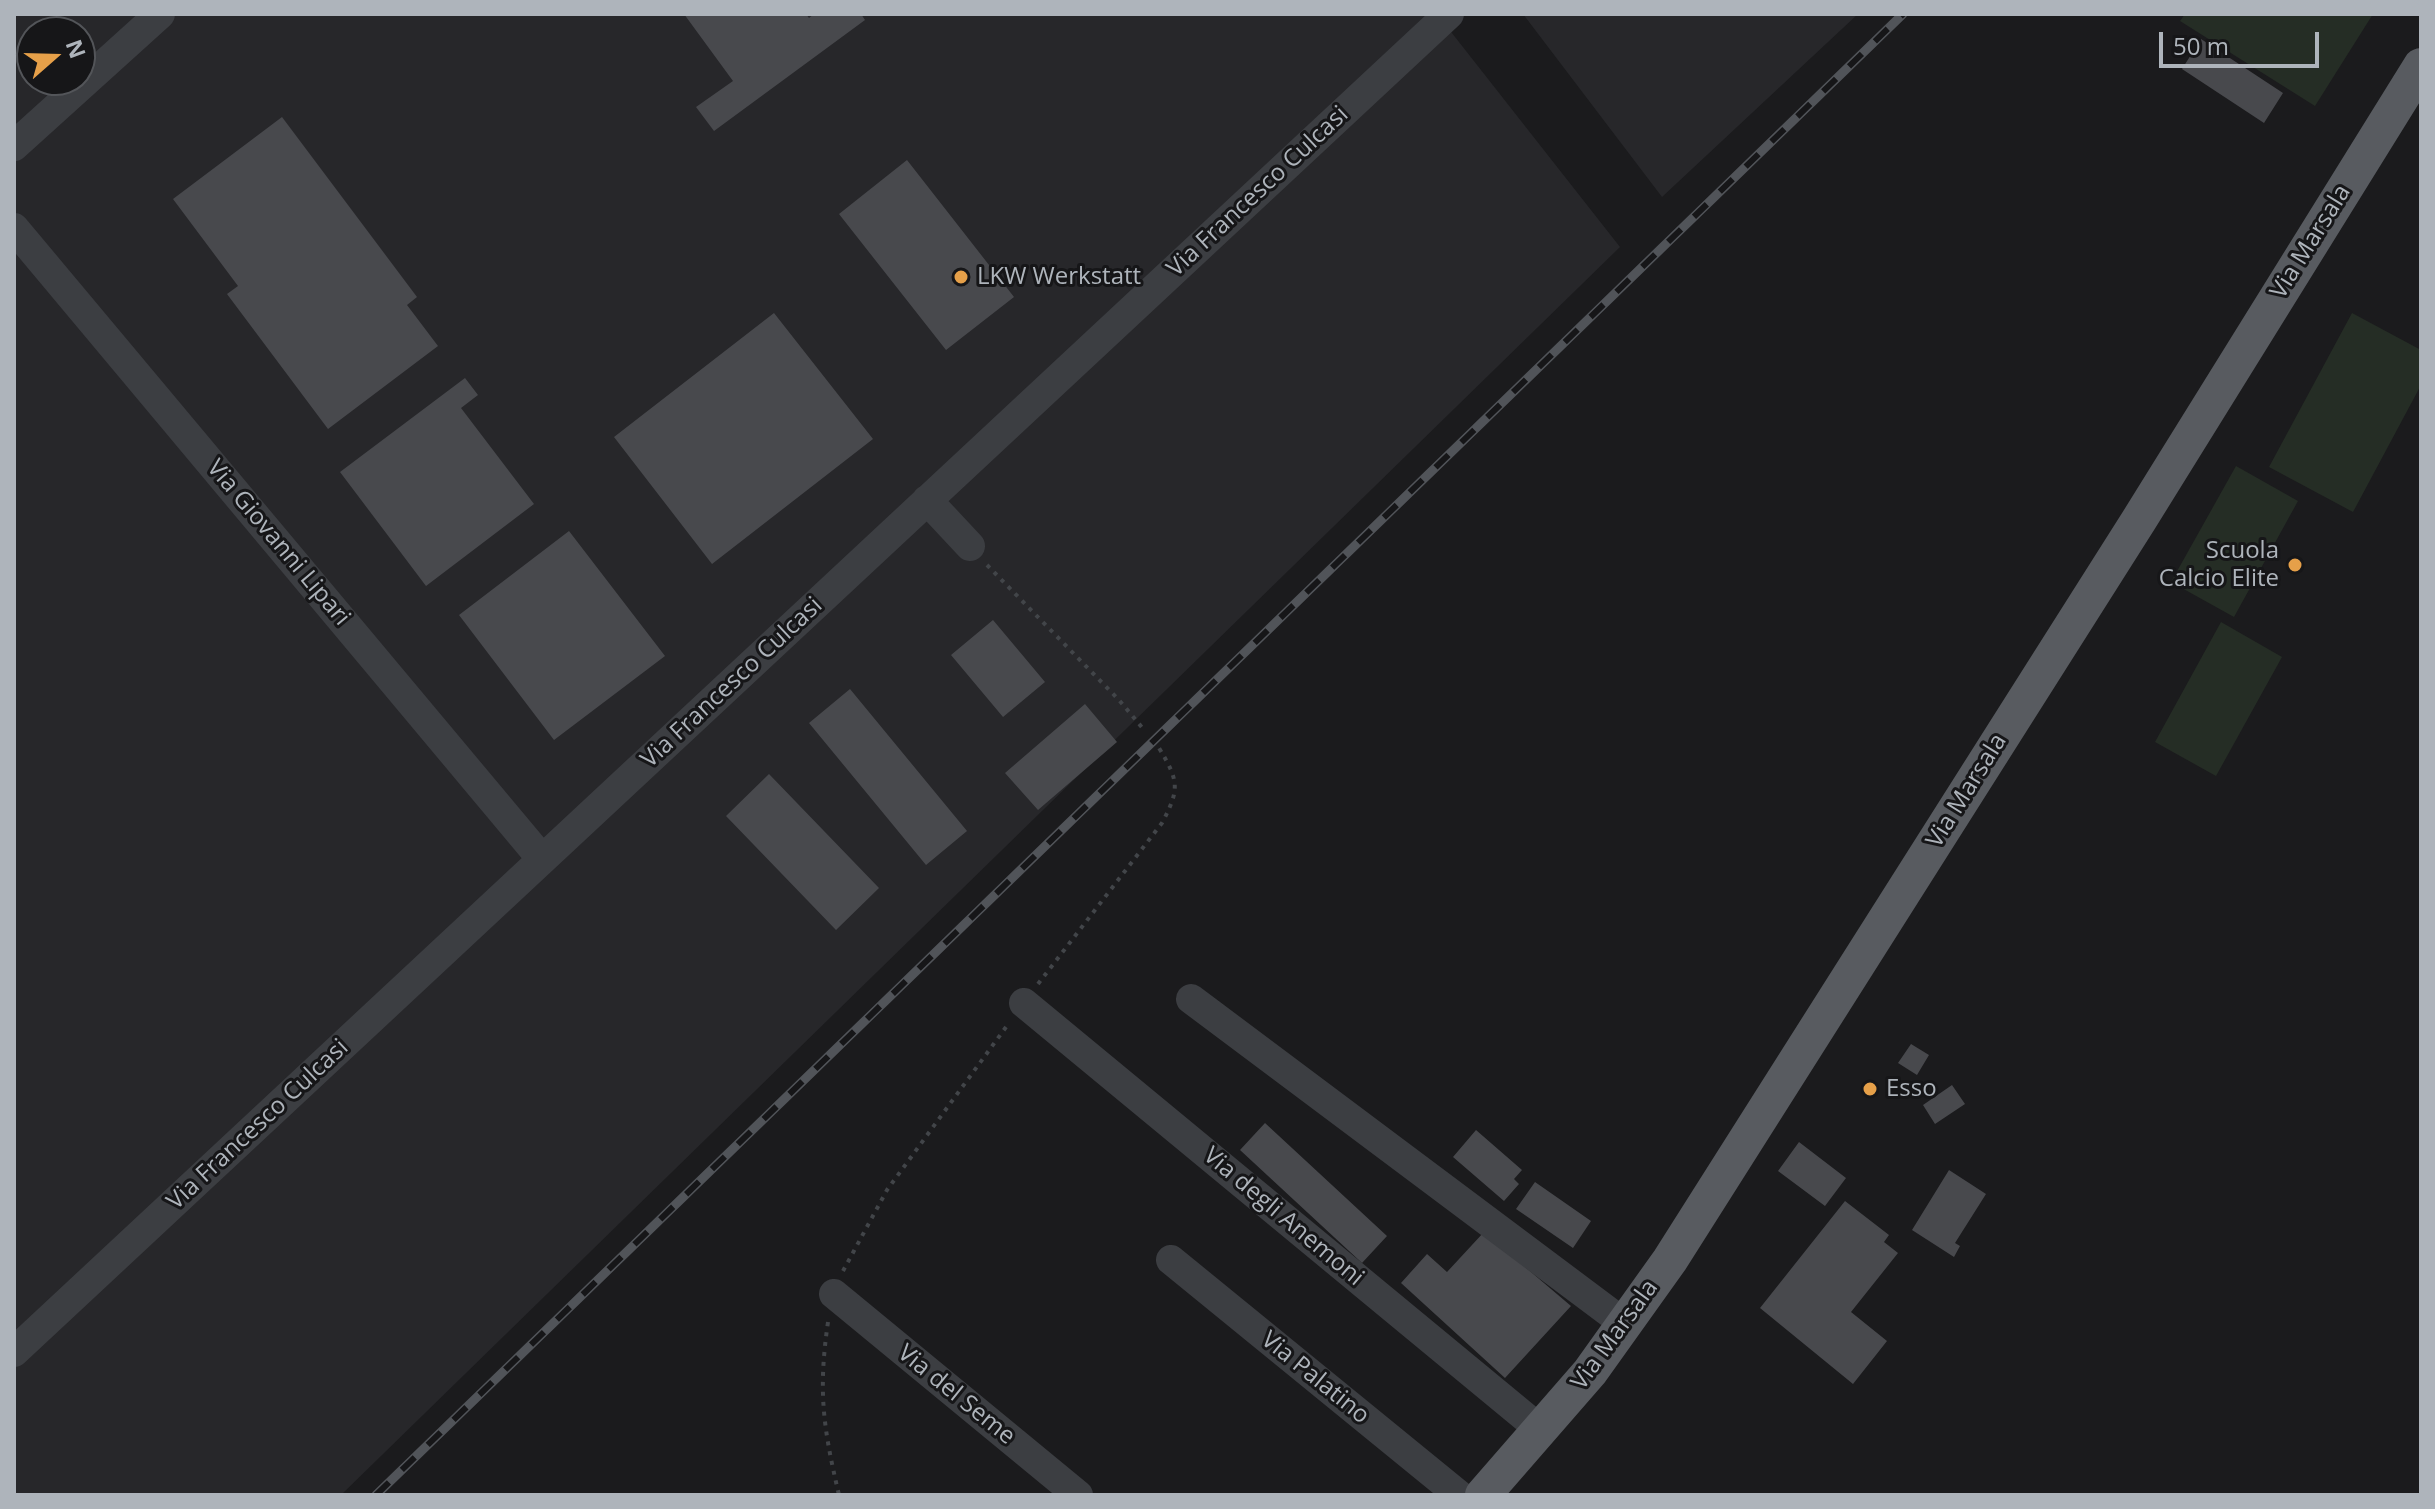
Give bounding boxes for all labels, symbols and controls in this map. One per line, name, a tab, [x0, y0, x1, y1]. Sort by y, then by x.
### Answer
north arrow	[16, 16, 96, 96]
scale bar	[2163, 16, 2323, 66]
text: 50 m	[2173, 29, 2229, 62]
text: N	[60, 35, 94, 62]
street label: Via Francesco Culcasi	[1162, 101, 1354, 283]
street label: Via Marsala	[2265, 180, 2357, 304]
place label: LKW Werkstatt	[977, 263, 1141, 291]
marker: LKW Werkstatt	[952, 268, 970, 286]
street label: Via Giovanni Lipari	[200, 454, 356, 632]
place label: Scuola Calcio Elite	[2159, 537, 2279, 593]
marker: Scuola Calcio Elite	[2286, 556, 2304, 574]
street label: Via Francesco Culcasi	[636, 592, 828, 774]
street label: Via Marsala	[1921, 729, 2013, 853]
street label: Via Francesco Culcasi	[162, 1034, 354, 1216]
place label: Esso	[1886, 1075, 1937, 1103]
marker: Esso	[1861, 1080, 1879, 1098]
street label: Via degli Anemoni	[1197, 1142, 1369, 1292]
street label: Via Marsala	[1565, 1274, 1665, 1396]
street label: Via Palatino	[1255, 1326, 1375, 1430]
street label: Via del Seme	[891, 1339, 1021, 1451]

